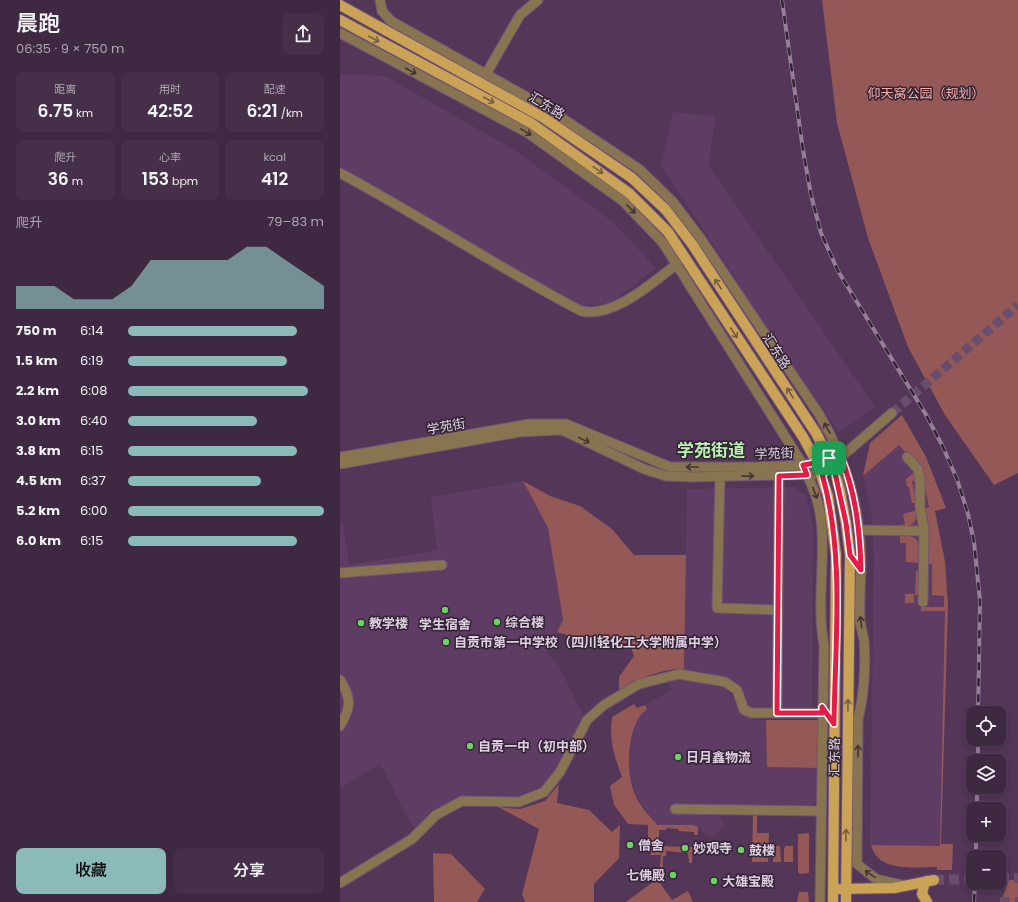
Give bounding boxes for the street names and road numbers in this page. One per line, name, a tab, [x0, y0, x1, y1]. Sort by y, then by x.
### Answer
street label: 汇东路	[525, 87, 568, 124]
street label: 汇东路	[758, 330, 795, 373]
street label: 学苑街	[425, 414, 467, 439]
street label: 学苑街	[754, 443, 794, 464]
street label: 汇东路	[825, 737, 844, 777]

